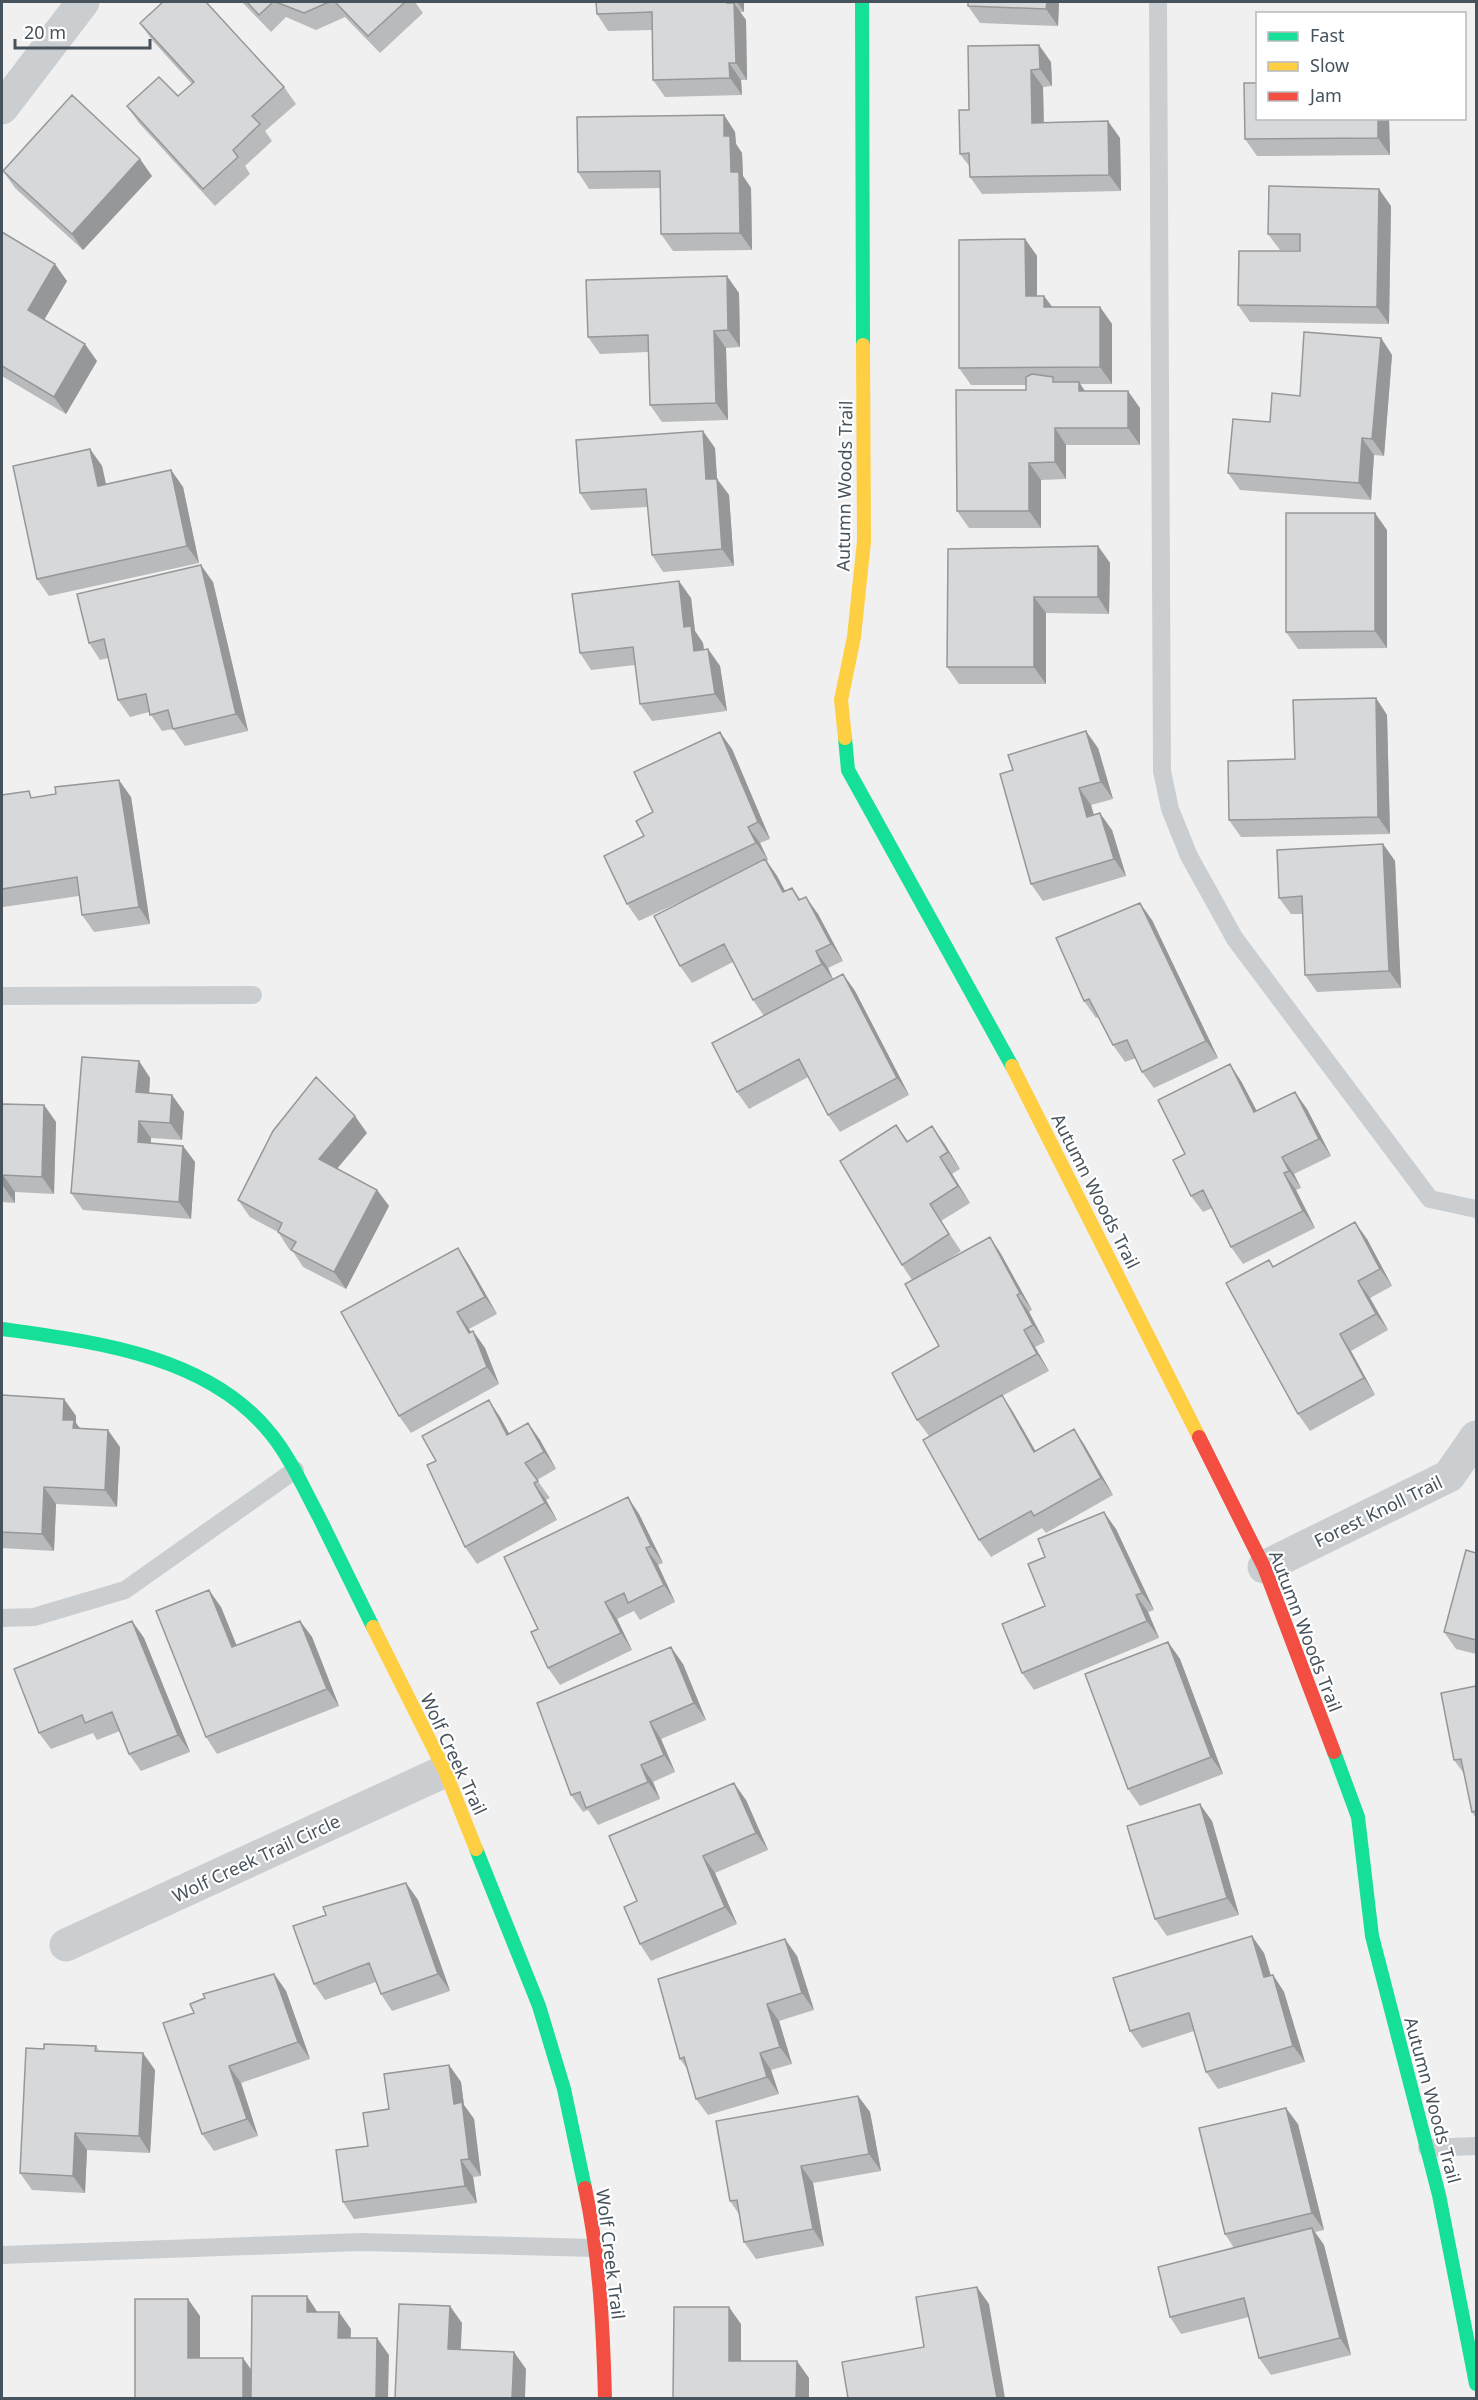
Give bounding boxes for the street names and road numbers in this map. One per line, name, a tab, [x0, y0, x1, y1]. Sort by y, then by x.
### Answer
street label: Autumn Woods Trail	[831, 400, 857, 572]
street label: Autumn Woods Trail	[1046, 1109, 1146, 1273]
street label: Forest Knoll Trail	[1310, 1470, 1446, 1552]
street label: Autumn Woods Trail	[1264, 1547, 1348, 1715]
street label: Wolf Creek Trail	[415, 1689, 493, 1819]
street label: Wolf Creek Trail Circle	[168, 1809, 344, 1907]
street label: Autumn Woods Trail	[1399, 2014, 1467, 2186]
street label: Wolf Creek Trail	[591, 2187, 631, 2321]

